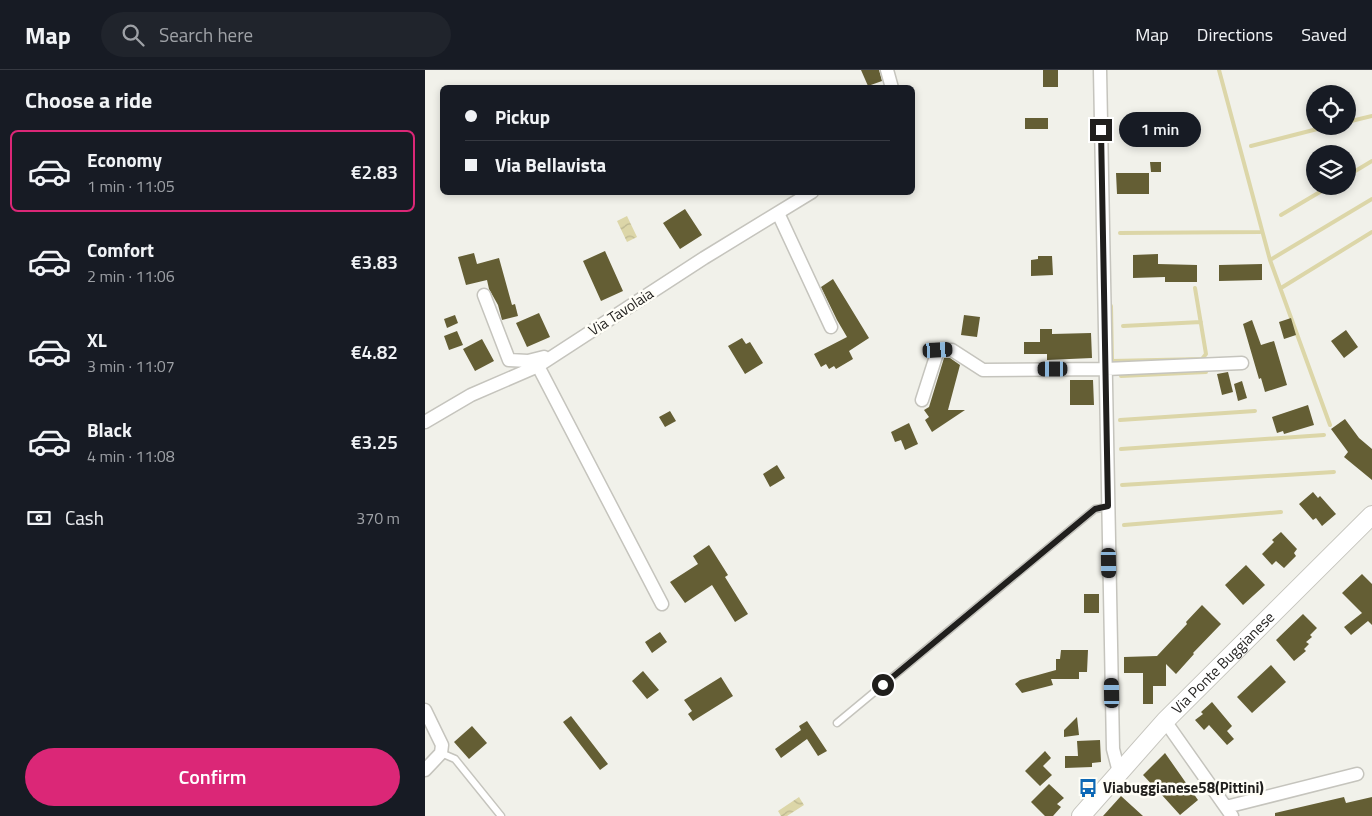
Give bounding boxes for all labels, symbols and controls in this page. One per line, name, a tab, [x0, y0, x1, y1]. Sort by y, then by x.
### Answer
search box	[101, 12, 451, 57]
text: Map	[25, 17, 71, 53]
text: Search here	[159, 20, 253, 49]
icon: search	[119, 21, 147, 49]
text: Map	[1135, 21, 1169, 48]
text: Directions	[1197, 21, 1273, 48]
text: Saved	[1301, 21, 1347, 48]
text: Choose a ride	[25, 83, 152, 117]
map controls	[1306, 85, 1356, 195]
button: locate	[1306, 85, 1356, 135]
text: Pickup	[495, 102, 550, 131]
callout: 1 min	[1119, 112, 1201, 148]
text: 1 min	[1141, 117, 1179, 141]
route end	[1090, 119, 1112, 141]
text: Economy	[87, 145, 162, 174]
button: layers	[1306, 145, 1356, 195]
icon: car	[27, 149, 72, 194]
text: Via Bellavista	[495, 150, 606, 179]
text: €2.83	[351, 157, 398, 186]
text: 1 min · 11:05	[87, 174, 175, 198]
text: Comfort	[87, 235, 154, 264]
icon: car	[27, 239, 72, 284]
text: €3.83	[351, 247, 398, 276]
text: 2 min · 11:06	[87, 264, 175, 288]
street label: Via Tavolaia	[584, 282, 658, 341]
text: XL	[87, 325, 107, 354]
icon: car	[27, 329, 72, 374]
text: €4.82	[351, 337, 398, 366]
car	[922, 342, 953, 358]
text: 3 min · 11:07	[87, 354, 175, 378]
car	[1038, 362, 1068, 377]
text: Black	[87, 415, 132, 444]
icon: car	[27, 419, 72, 464]
text: €3.25	[351, 427, 398, 456]
text: 4 min · 11:08	[87, 444, 175, 468]
text: Cash	[65, 503, 104, 532]
icon: cash	[25, 504, 53, 532]
text: 370 m	[356, 506, 400, 530]
car	[1101, 548, 1116, 578]
street label: Via Ponte Buggianese	[1166, 606, 1280, 719]
route start	[872, 674, 894, 696]
car	[1104, 678, 1119, 708]
button: Confirm	[25, 748, 400, 806]
place label: Viabuggianese58(Pittini)	[1103, 776, 1264, 799]
bus stop icon: Viabuggianese58(Pittini)	[1077, 777, 1099, 799]

